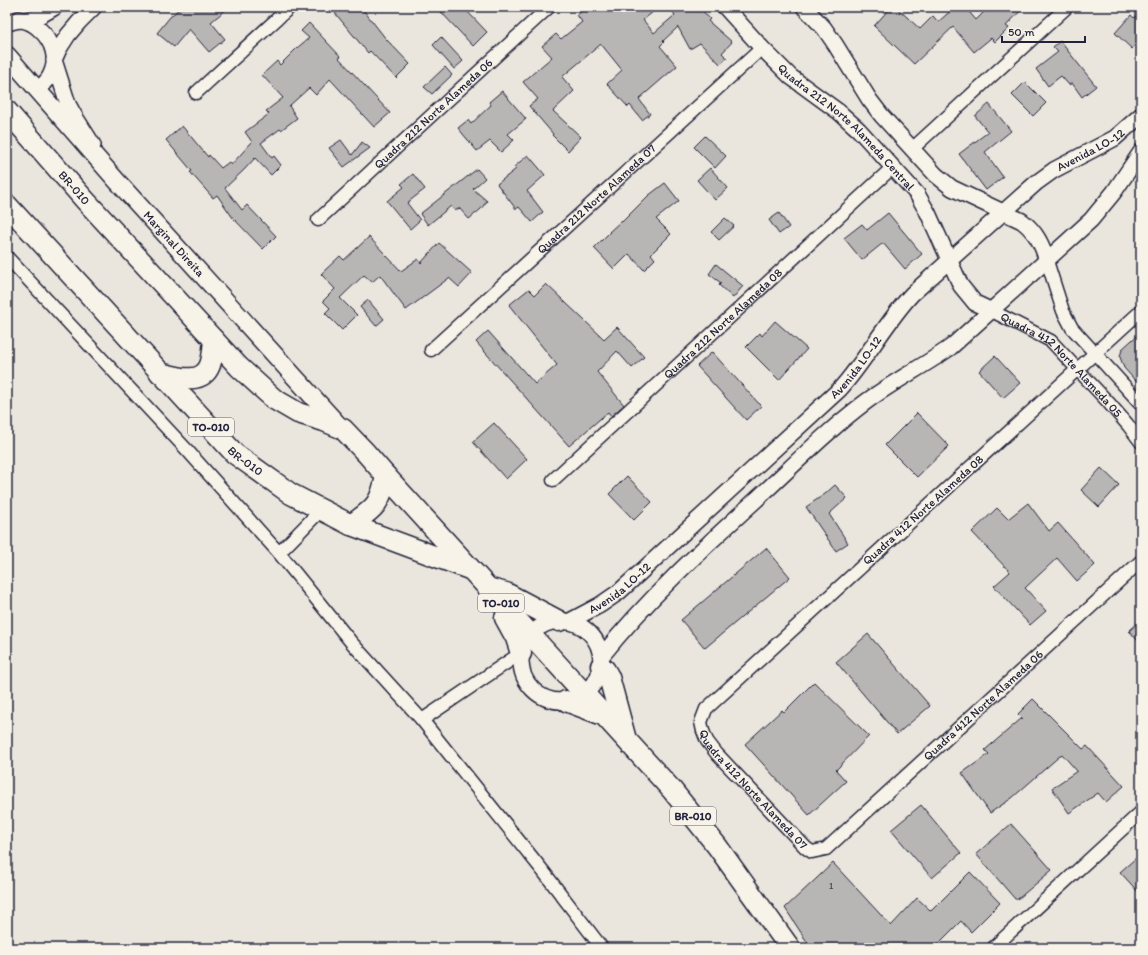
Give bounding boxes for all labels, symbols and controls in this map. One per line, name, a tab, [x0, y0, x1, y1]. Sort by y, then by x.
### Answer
scale bar	[1002, 18, 1085, 44]
text: 50 m	[1008, 25, 1034, 39]
street label: Quadra 212 Norte Alameda 06	[371, 56, 496, 172]
street label: Quadra 212 Norte Alameda Central	[775, 61, 918, 194]
street label: Avenida LO-12	[1054, 125, 1128, 174]
street label: Quadra 212 Norte Alameda 07	[534, 141, 659, 257]
street label: BR-010	[56, 168, 93, 208]
street label: Marginal Direita	[141, 208, 208, 280]
street label: Quadra 212 Norte Alameda 08	[661, 265, 786, 382]
street label: Quadra 412 Norte Alameda 05	[998, 310, 1125, 420]
street label: Avenida LO-12	[827, 333, 885, 402]
road number: TO-010	[188, 418, 234, 436]
street label: BR-010	[225, 443, 266, 479]
street label: Quadra 412 Norte Alameda 08	[860, 452, 986, 568]
street label: Avenida LO-12	[586, 559, 654, 617]
road number: TO-010	[478, 594, 524, 612]
street label: Quadra 412 Norte Alameda 06	[921, 647, 1046, 763]
street label: Quadra 412 Norte Alameda 07	[696, 727, 810, 852]
road number: BR-010	[670, 807, 716, 825]
house number: 1	[829, 879, 834, 892]

